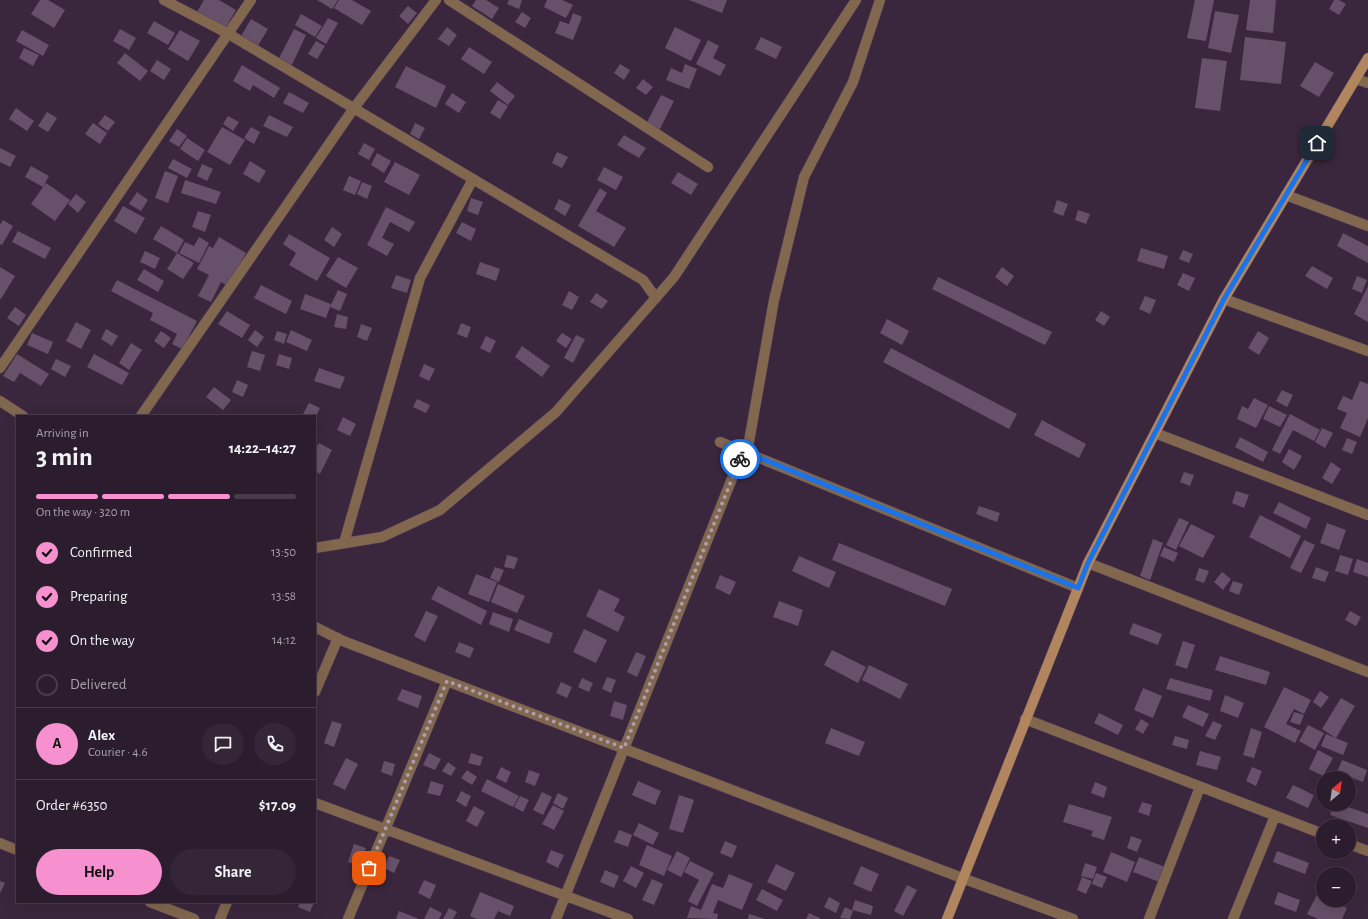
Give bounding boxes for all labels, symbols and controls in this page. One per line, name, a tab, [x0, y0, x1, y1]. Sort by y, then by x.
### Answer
pin	[1300, 126, 1334, 160]
icon: home	[1306, 132, 1328, 154]
text: Arriving in	[36, 427, 89, 440]
courier	[720, 439, 760, 479]
text: 14:22–14:27	[229, 441, 296, 456]
text: 3 min	[36, 444, 93, 470]
icon: bike	[729, 448, 751, 470]
text: On the way · 320 m	[36, 506, 130, 519]
icon: check	[36, 542, 58, 564]
text: Confirmed	[70, 545, 132, 560]
text: 13:50	[271, 546, 296, 559]
icon: check	[36, 586, 58, 608]
text: Preparing	[70, 589, 127, 604]
text: 13:58	[272, 590, 296, 603]
icon: check	[36, 630, 58, 652]
text: On the way	[70, 633, 135, 648]
text: 14:12	[272, 634, 296, 647]
text: Delivered	[70, 677, 127, 692]
button: chat	[202, 723, 244, 765]
button: phone	[254, 723, 296, 765]
text: Alex	[88, 728, 115, 743]
text: A	[52, 736, 62, 751]
text: Courier · 4.6	[88, 746, 148, 759]
north arrow	[1316, 771, 1356, 811]
map controls	[1316, 771, 1356, 907]
text: Order #6350	[36, 798, 108, 813]
text: $17.09	[259, 798, 296, 813]
button: +	[1316, 819, 1356, 859]
button: Help	[36, 849, 162, 895]
button: Share	[170, 849, 296, 895]
pin	[352, 851, 386, 885]
icon: bag	[358, 857, 380, 879]
button: −	[1316, 867, 1356, 907]

